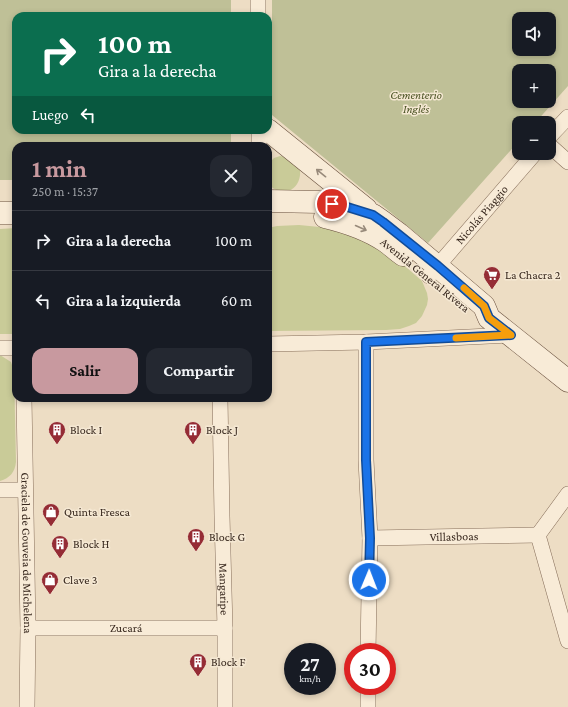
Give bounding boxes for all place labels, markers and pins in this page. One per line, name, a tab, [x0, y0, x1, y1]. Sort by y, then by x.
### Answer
pin	[315, 187, 349, 221]
supermarket icon: La Chacra 2	[482, 265, 502, 290]
place label: La Chacra 2	[505, 268, 561, 282]
building icon: Block I	[47, 420, 67, 445]
building icon: Block J	[183, 420, 203, 445]
place label: Block I	[70, 423, 103, 437]
place label: Block J	[206, 423, 239, 437]
shop icon: Quinta Fresca	[41, 502, 61, 527]
place label: Quinta Fresca	[64, 505, 131, 519]
building icon: Block G	[186, 527, 206, 552]
place label: Block G	[209, 530, 246, 544]
building icon: Block H	[50, 534, 70, 559]
place label: Block H	[73, 537, 110, 551]
shop icon: Clave 3	[40, 570, 60, 595]
place label: Clave 3	[63, 573, 98, 587]
building icon: Block F	[188, 652, 208, 677]
place label: Block F	[211, 655, 246, 669]

